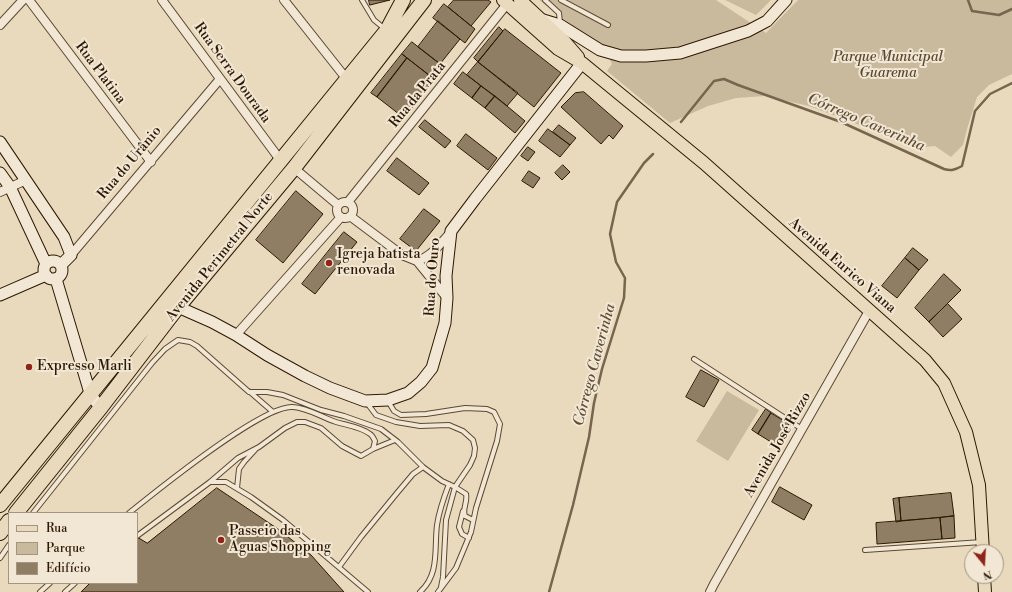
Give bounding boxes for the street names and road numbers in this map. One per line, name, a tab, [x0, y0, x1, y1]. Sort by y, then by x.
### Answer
street label: Rua Serra Dourada	[190, 20, 274, 126]
street label: Rua Platina	[71, 39, 129, 107]
street label: Rua da Prata	[386, 58, 450, 132]
street label: Rua do Urânio	[95, 123, 165, 203]
street label: Avenida Perimetral Norte	[163, 189, 277, 325]
street label: Avenida Eurico Viana	[785, 215, 899, 317]
street label: Rua do Ouro	[422, 237, 444, 317]
street label: Avenida José Rizzo	[741, 389, 815, 501]

